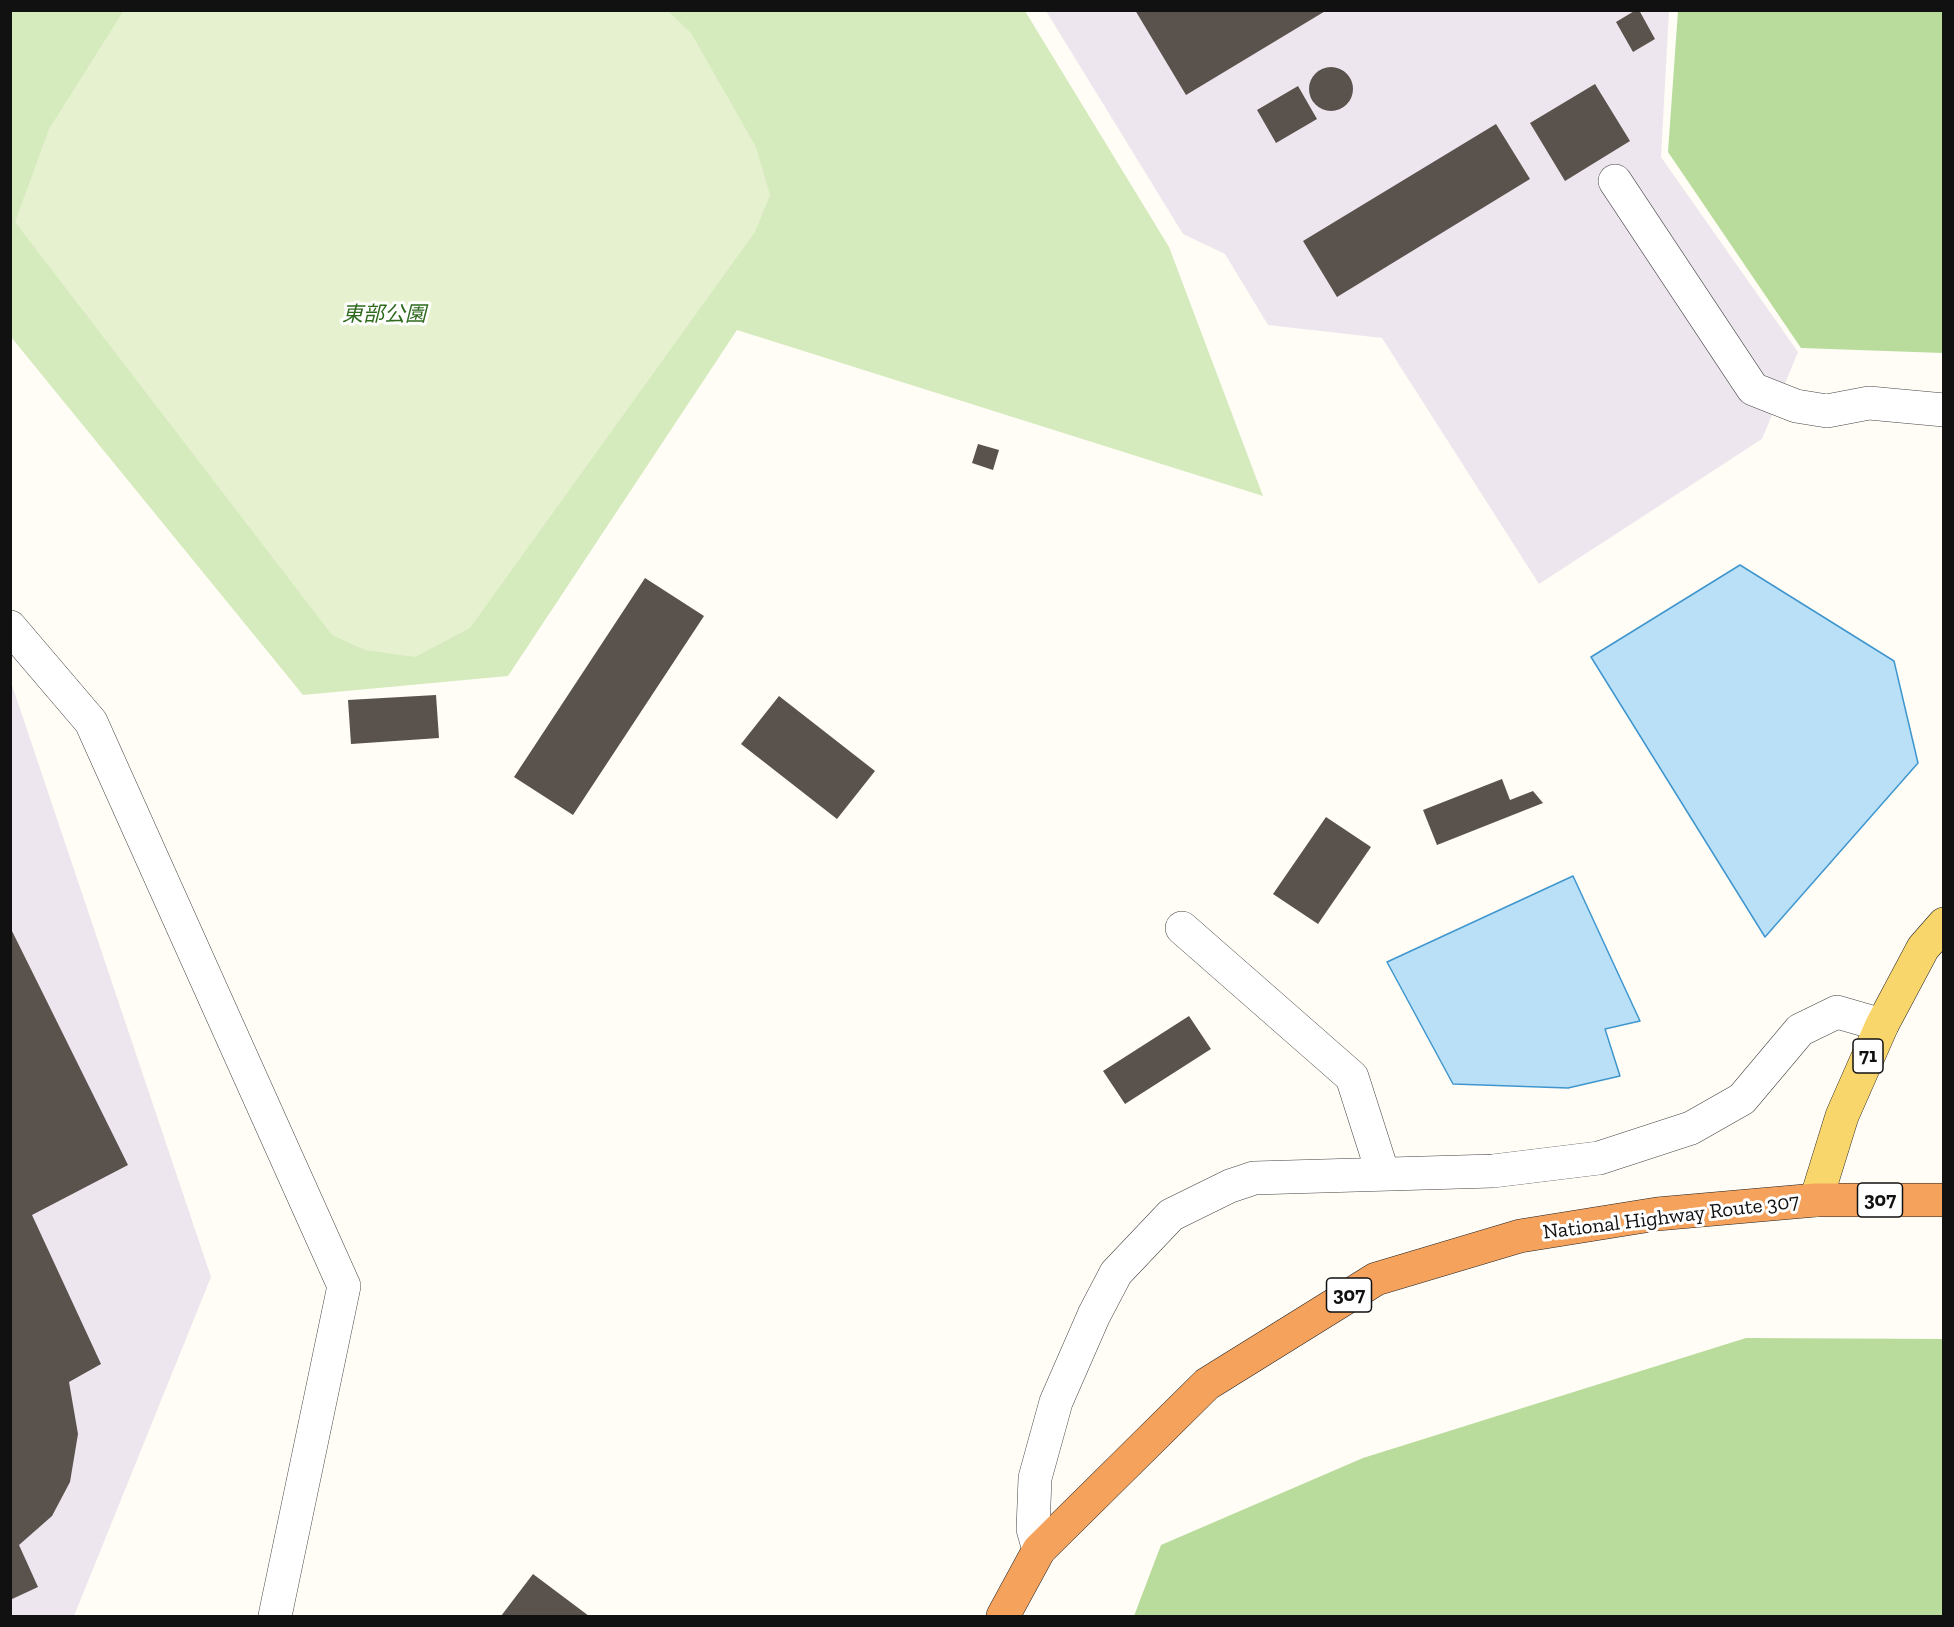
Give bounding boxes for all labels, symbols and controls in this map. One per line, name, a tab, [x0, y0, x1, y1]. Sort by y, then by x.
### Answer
park label: 東部公園	[342, 302, 426, 328]
road number: 71	[1853, 1039, 1883, 1073]
road number: 307	[1858, 1183, 1902, 1217]
street label: National Highway Route 307	[1541, 1189, 1801, 1245]
road number: 307	[1326, 1278, 1372, 1312]

